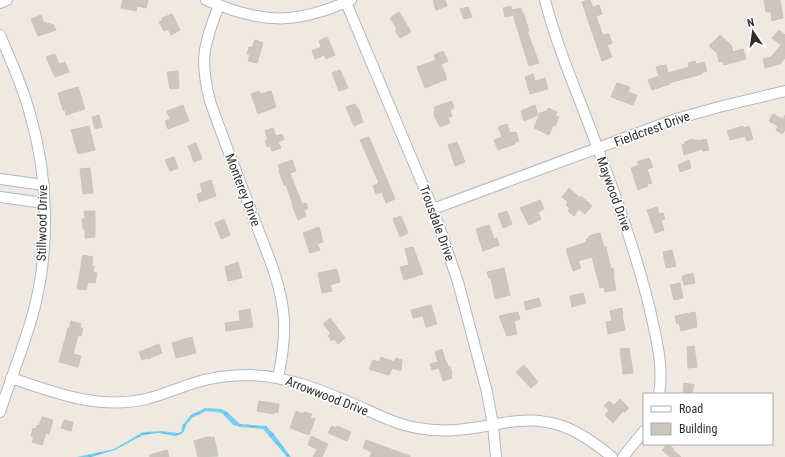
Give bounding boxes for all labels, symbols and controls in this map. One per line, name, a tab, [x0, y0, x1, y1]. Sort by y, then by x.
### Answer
north arrow	[733, 12, 773, 52]
text: N	[746, 16, 756, 30]
street label: Fieldcrest Drive	[612, 108, 692, 150]
street label: Monterey Drive	[222, 151, 264, 229]
street label: Maywood Drive	[594, 155, 634, 233]
street label: Trousdale Drive	[416, 183, 458, 263]
street label: Stillwood Drive	[34, 185, 50, 261]
street label: Arrowwood Drive	[284, 373, 370, 419]
legend	[643, 393, 773, 445]
text: Road	[679, 402, 703, 416]
text: Building	[679, 422, 717, 436]

